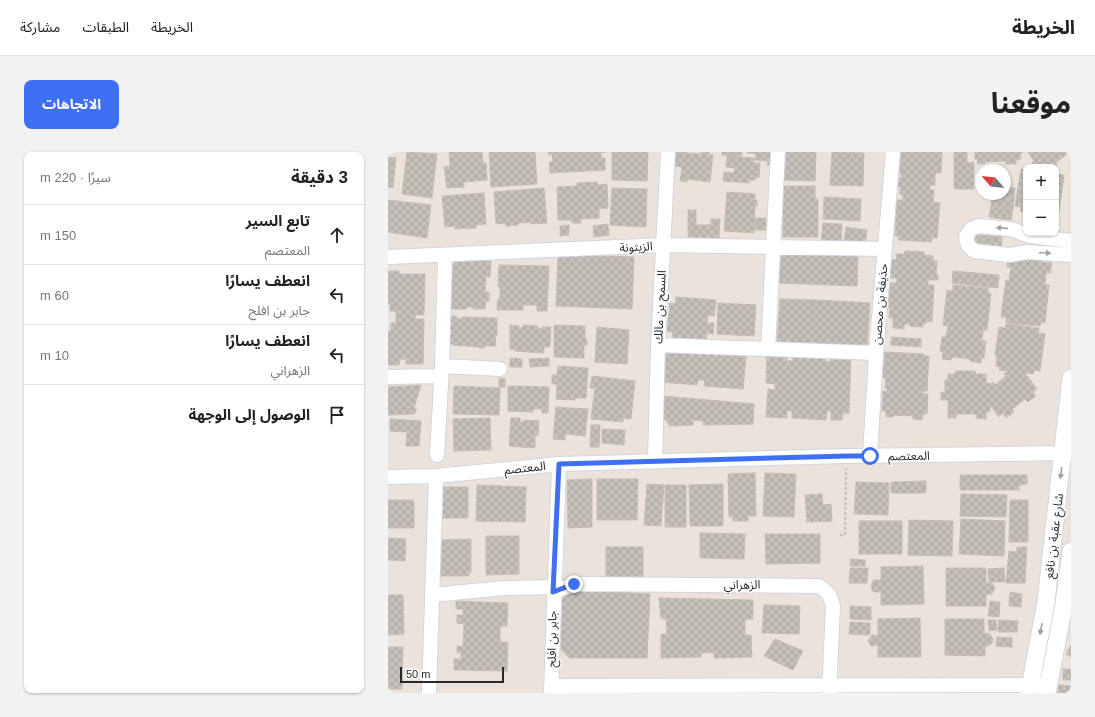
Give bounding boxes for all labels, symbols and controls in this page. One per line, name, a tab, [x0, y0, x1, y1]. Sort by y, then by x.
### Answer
text: الخريطة	[1012, 17, 1075, 38]
text: مشاركة	[20, 19, 60, 35]
text: الطبقات	[82, 19, 129, 35]
text: الخريطة	[151, 19, 193, 35]
button: الاتجاهات	[24, 80, 119, 129]
text: موقعنا	[991, 88, 1071, 119]
north arrow	[975, 164, 1011, 200]
map controls	[1023, 164, 1059, 236]
button: +	[1023, 164, 1059, 200]
text: 3 دقيقة	[291, 168, 348, 187]
text: سيرًا · 220 m	[40, 170, 111, 185]
button: −	[1023, 200, 1059, 236]
text: تابع السير	[246, 212, 310, 229]
icon: ahead	[326, 224, 348, 246]
one-way arrow	[996, 225, 1008, 232]
text: 150 m	[40, 228, 76, 243]
street label: الزيتونة	[619, 239, 653, 255]
text: المعتصم	[265, 243, 310, 258]
one-way arrow	[1039, 250, 1051, 257]
street label: حذيفة بن محصن	[869, 263, 891, 345]
street label: السمح بن مالك	[651, 270, 671, 344]
text: انعطف يسارًا	[225, 272, 310, 289]
icon: left	[326, 284, 348, 306]
text: 60 m	[40, 288, 69, 303]
text: جابر بن افلح	[248, 303, 310, 318]
text: انعطف يسارًا	[225, 332, 310, 349]
icon: left	[326, 344, 348, 366]
text: 10 m	[40, 348, 69, 363]
text: الزهراني	[270, 363, 310, 378]
icon: arrive	[326, 404, 348, 426]
text: الوصول إلى الوجهة	[188, 406, 310, 423]
route start	[861, 447, 879, 465]
street label: المعتصم	[888, 449, 930, 465]
street label: المعتصم	[503, 459, 547, 479]
one-way arrow	[1058, 467, 1064, 479]
street label: شارع عقبة بن نافع	[1042, 493, 1068, 580]
route end	[565, 575, 583, 593]
street label: الزهراني	[724, 578, 760, 595]
street label: جابر بن افلح	[545, 610, 561, 668]
one-way arrow	[1038, 623, 1044, 636]
scale bar	[400, 665, 504, 684]
text: 50 m	[406, 668, 430, 680]

